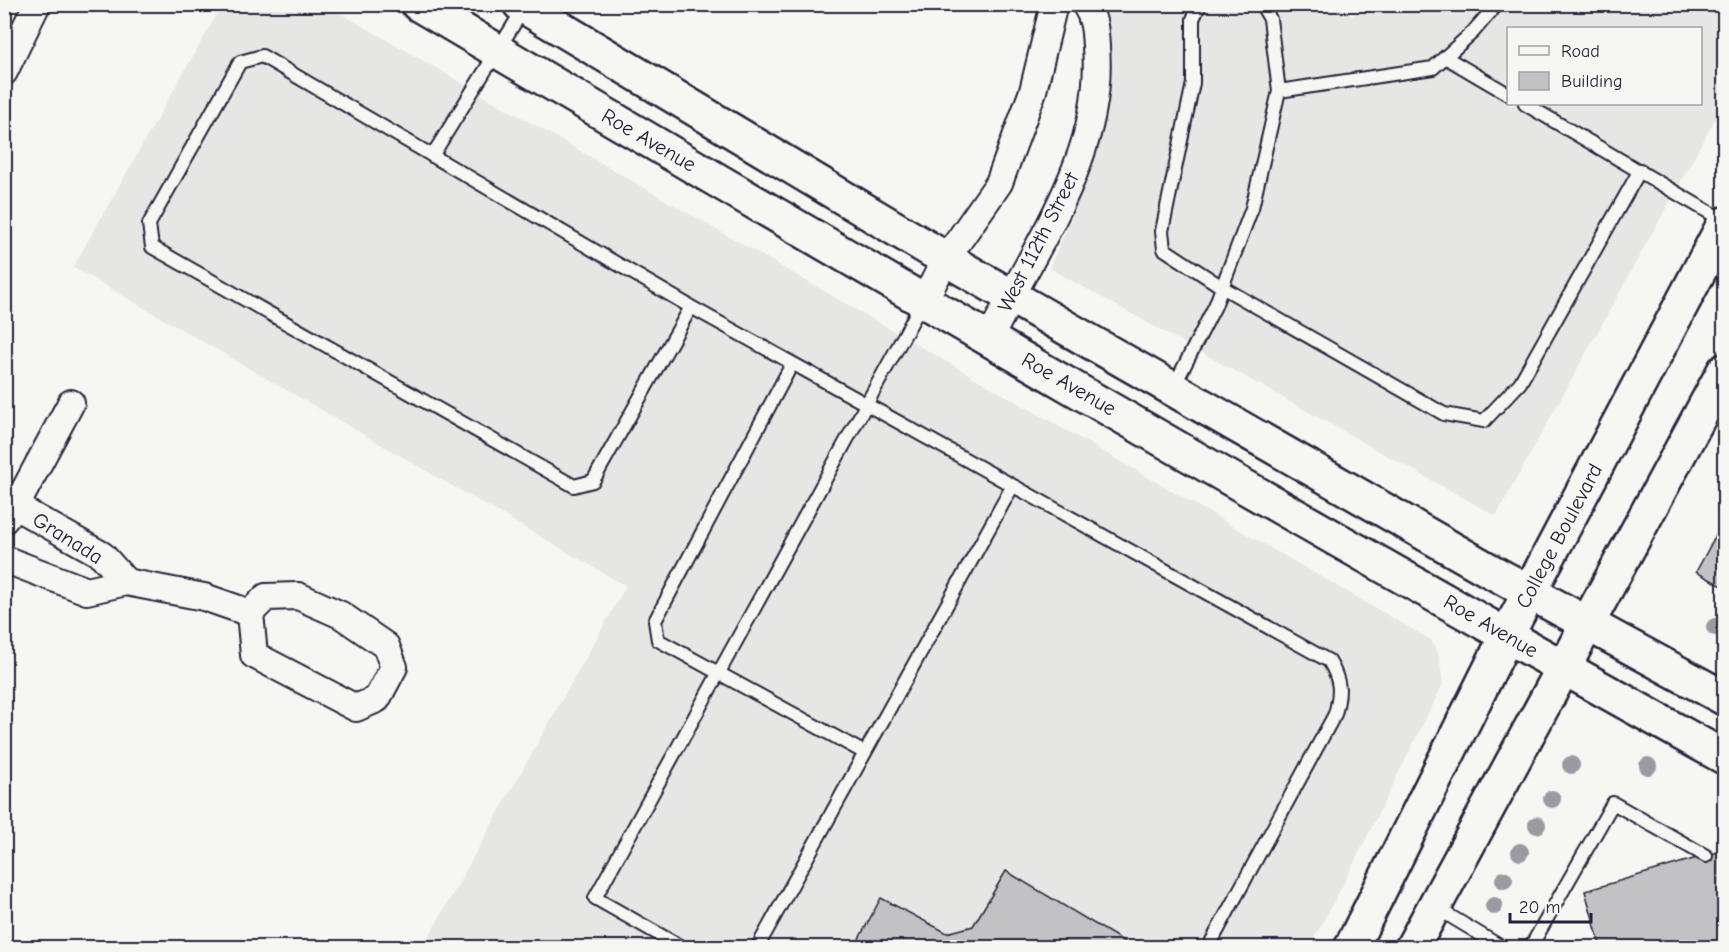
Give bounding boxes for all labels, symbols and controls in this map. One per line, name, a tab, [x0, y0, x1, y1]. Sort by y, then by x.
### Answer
legend	[1507, 27, 1702, 105]
text: Road	[1561, 41, 1600, 62]
text: Building	[1561, 71, 1623, 92]
street label: Roe Avenue	[598, 103, 700, 177]
street label: West 112th Street	[992, 167, 1084, 316]
street label: Roe Avenue	[1018, 347, 1120, 421]
street label: College Boulevard	[1511, 460, 1607, 612]
street label: Granada	[28, 507, 108, 569]
street label: Roe Avenue	[1440, 589, 1542, 663]
scale bar	[1510, 886, 1591, 924]
text: 20 m	[1519, 897, 1560, 918]

